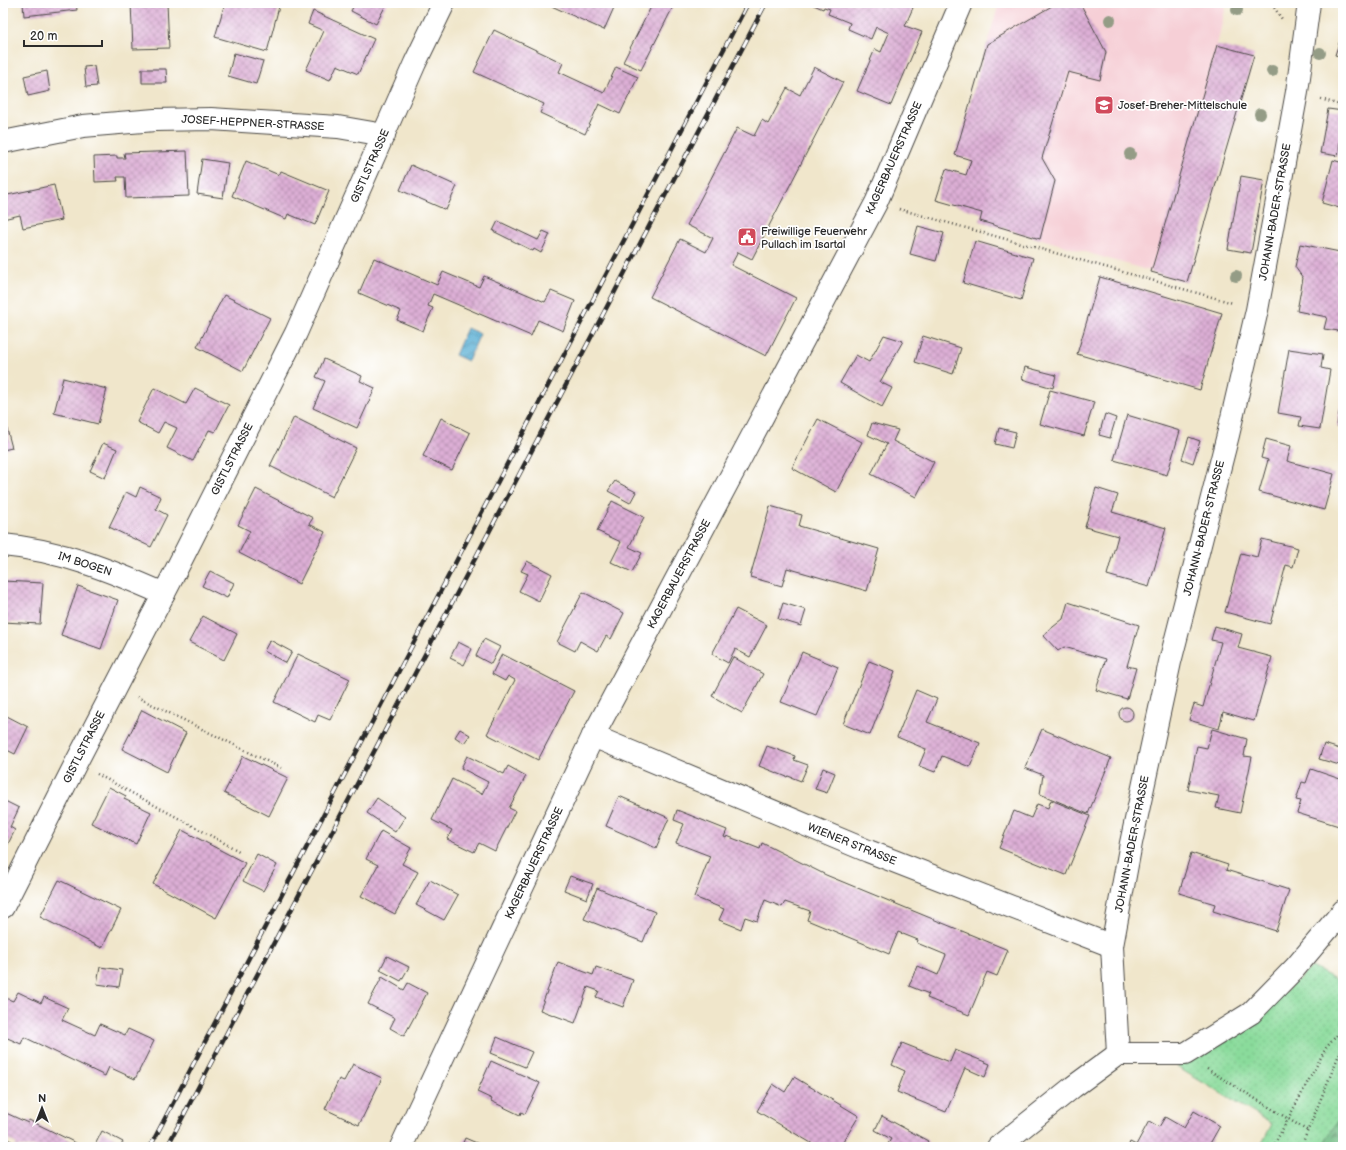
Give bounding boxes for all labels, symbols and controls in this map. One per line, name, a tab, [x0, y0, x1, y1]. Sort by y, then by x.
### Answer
scale bar	[24, 22, 102, 48]
text: 20 m	[30, 29, 57, 44]
school or university icon: Josef-Breher-Mittelschule	[1093, 94, 1115, 116]
place label: Josef-Breher-Mittelschule	[1118, 99, 1248, 112]
street label: KAGERBAUERSTRASSE	[863, 100, 925, 216]
street label: JOSEF-HEPPNER-STRASSE	[181, 113, 325, 133]
street label: GISTLSTRASSE	[348, 127, 392, 205]
street label: JOHANN-BADER-STRASSE	[1257, 142, 1293, 282]
place label: Freiwillige Feuerwehr Pullach im Isartal	[761, 225, 868, 251]
public building icon: Freiwillige Feuerwehr Pullach im Isartal	[736, 226, 758, 248]
street label: GISTLSTRASSE	[208, 421, 256, 497]
street label: JOHANN-BADER-STRASSE	[1181, 459, 1227, 597]
street label: KAGERBAUERSTRASSE	[645, 517, 713, 631]
street label: IM BOGEN	[57, 549, 113, 579]
street label: GISTLSTRASSE	[60, 709, 108, 785]
street label: JOHANN-BADER-STRASSE	[1112, 775, 1152, 913]
street label: KAGERBAUERSTRASSE	[502, 805, 566, 921]
street label: WIENER STRASSE	[806, 820, 898, 868]
north arrow	[22, 1088, 62, 1128]
text: N	[38, 1092, 46, 1105]

